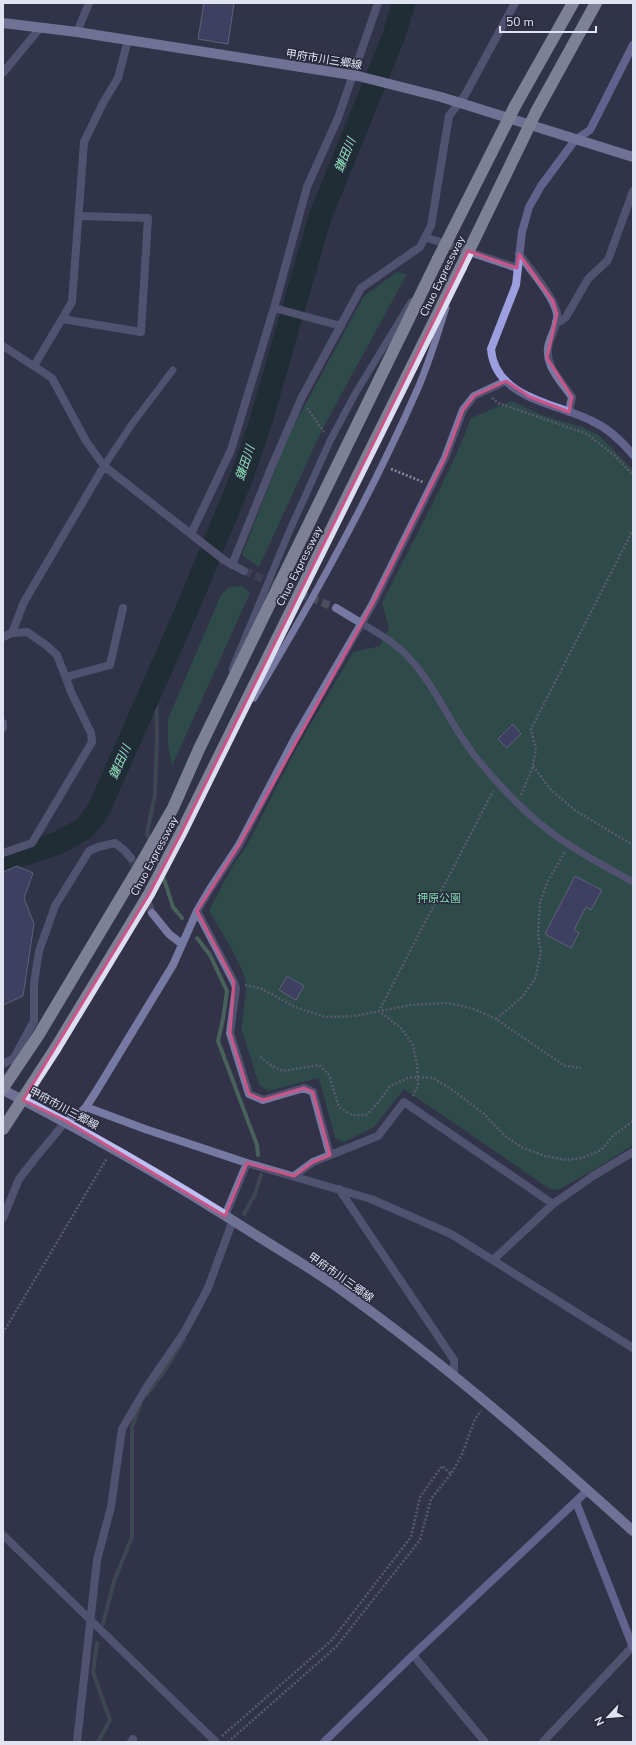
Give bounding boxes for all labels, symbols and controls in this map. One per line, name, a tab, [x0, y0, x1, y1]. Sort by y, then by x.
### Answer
scale bar	[500, 8, 596, 34]
text: 50 m	[506, 14, 534, 30]
street label: 甲府市川三郷線	[285, 46, 363, 73]
water label: 鎌田川	[331, 133, 360, 175]
street label: Chuo Expressway	[416, 233, 469, 319]
water label: 鎌田川	[232, 442, 259, 483]
street label: Chuo Expressway	[273, 523, 326, 609]
water label: 鎌田川	[105, 740, 135, 782]
street label: Chuo Expressway	[127, 814, 182, 899]
park label: 押原公園	[417, 891, 461, 906]
street label: 甲府市川三郷線	[26, 1084, 101, 1133]
street label: 甲府市川三郷線	[305, 1249, 377, 1306]
north arrow	[588, 1697, 628, 1737]
text: N	[591, 1714, 608, 1728]

